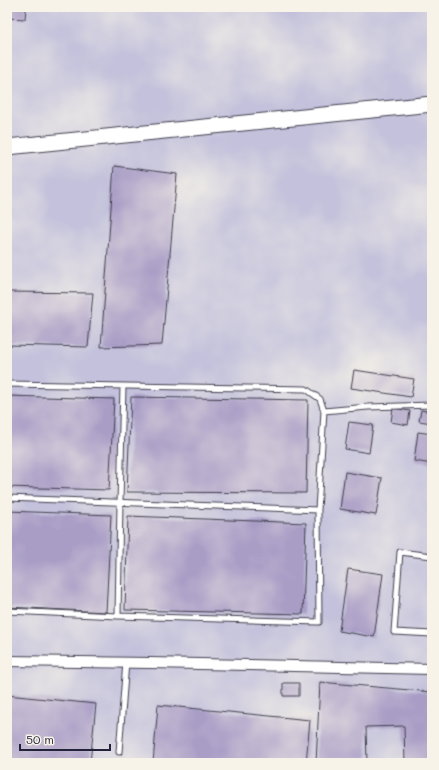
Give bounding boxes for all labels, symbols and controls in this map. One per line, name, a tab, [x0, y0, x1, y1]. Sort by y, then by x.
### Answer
scale bar	[20, 726, 110, 752]
text: 50 m	[26, 731, 54, 747]

